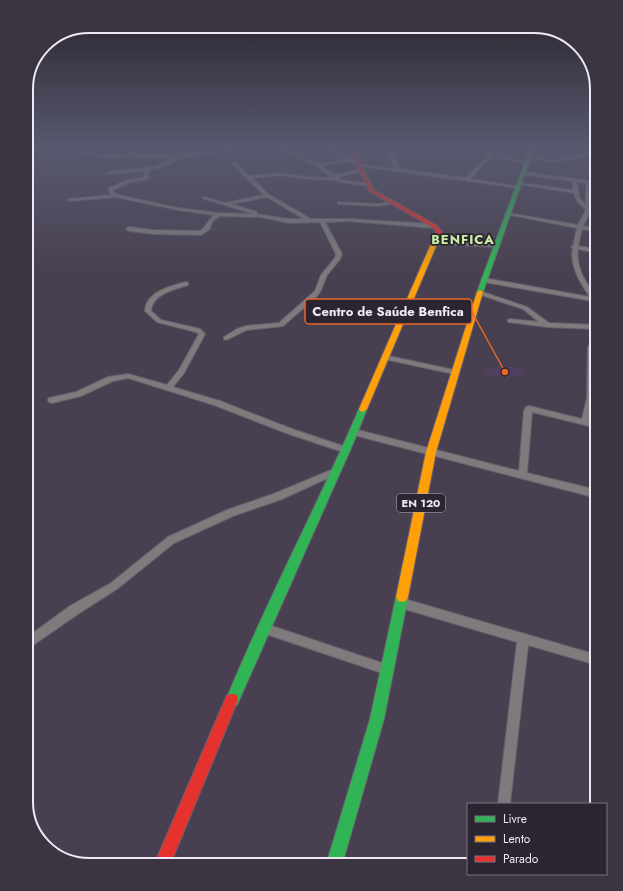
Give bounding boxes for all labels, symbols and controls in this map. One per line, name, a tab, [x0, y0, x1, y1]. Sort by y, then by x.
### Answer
district label: BENFICA	[431, 230, 495, 249]
callout: Centro de Saúde Benfica	[305, 299, 472, 324]
text: Centro de Saúde Benfica	[312, 302, 464, 321]
road number: EN 120	[397, 494, 445, 512]
legend	[467, 803, 607, 875]
text: Livre	[503, 810, 527, 828]
text: Lento	[503, 830, 531, 848]
text: Parado	[503, 850, 539, 868]

